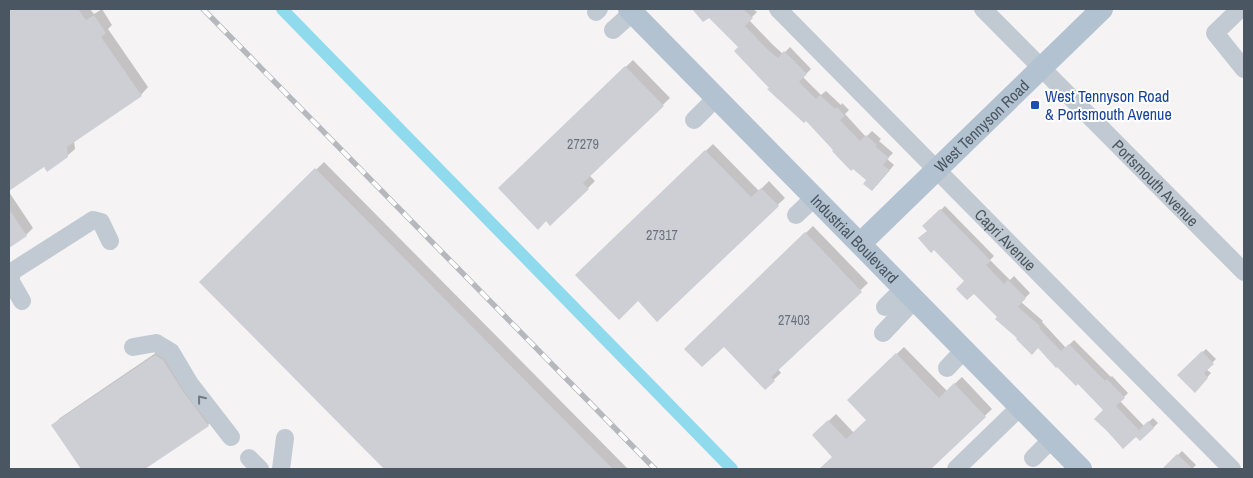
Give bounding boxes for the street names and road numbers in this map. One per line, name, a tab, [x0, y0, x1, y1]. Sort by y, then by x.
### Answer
street label: West Tennyson Road	[929, 75, 1034, 177]
street label: Portsmouth Avenue	[1107, 135, 1204, 231]
street label: Industrial Boulevard	[806, 189, 903, 288]
street label: Capri Avenue	[970, 204, 1041, 276]

